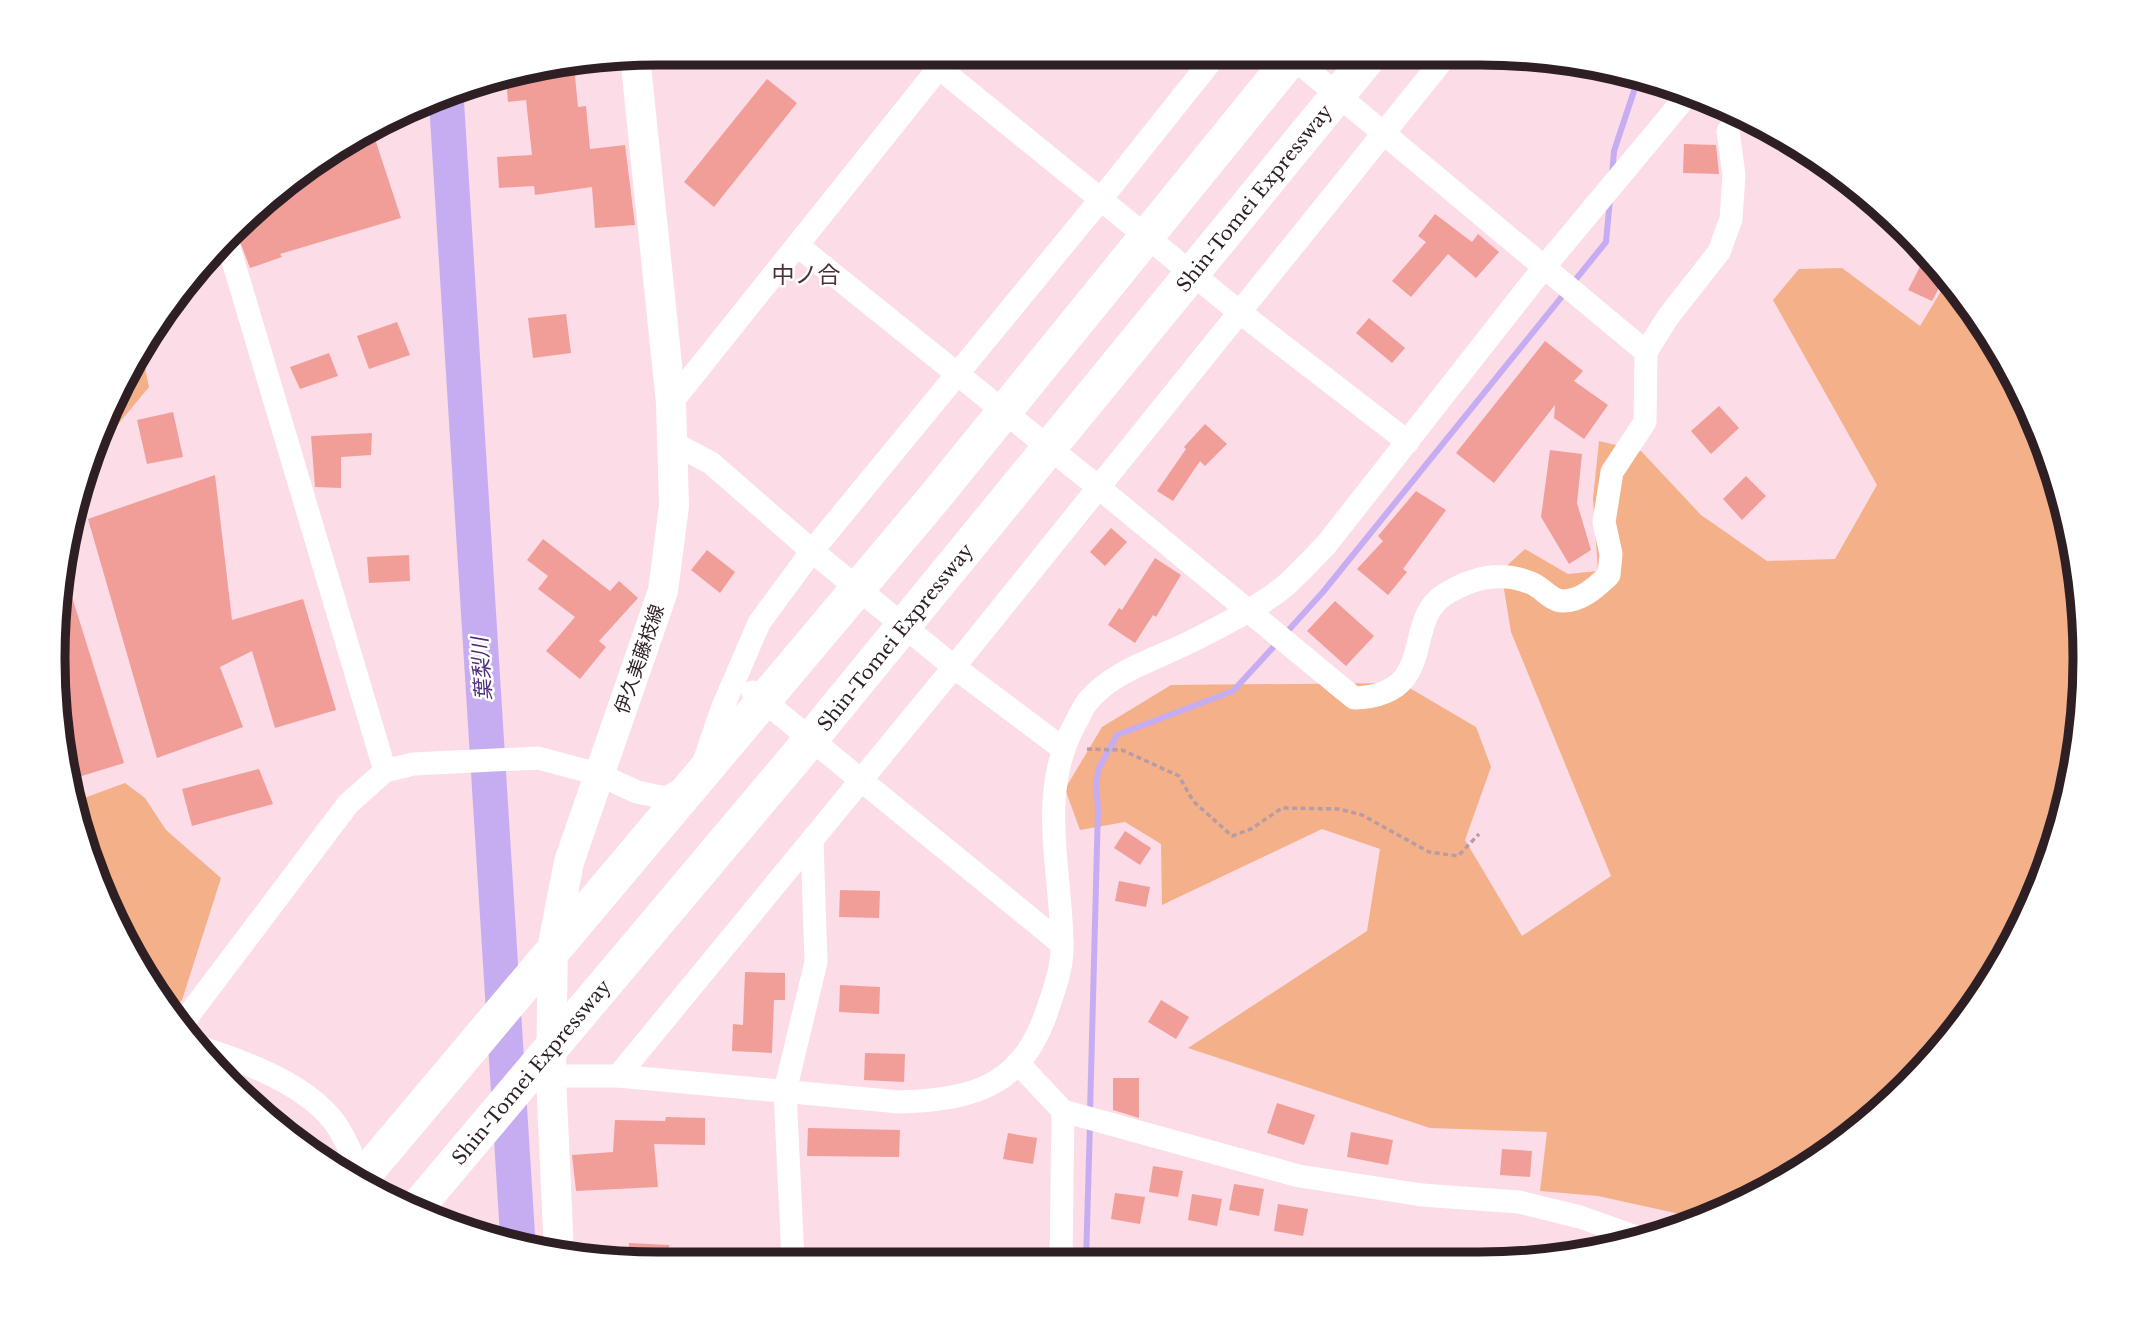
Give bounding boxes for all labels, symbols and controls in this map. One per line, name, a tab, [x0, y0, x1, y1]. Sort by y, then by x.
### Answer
street label: Shin-Tomei Expressway	[1172, 100, 1337, 297]
district label: 中ノ合	[772, 261, 841, 289]
street label: Shin-Tomei Expressway	[813, 539, 978, 736]
street label: 伊久美藤枝線	[610, 602, 669, 717]
water label: 葉梨川	[467, 635, 497, 701]
street label: Shin-Tomei Expressway	[447, 975, 616, 1169]

